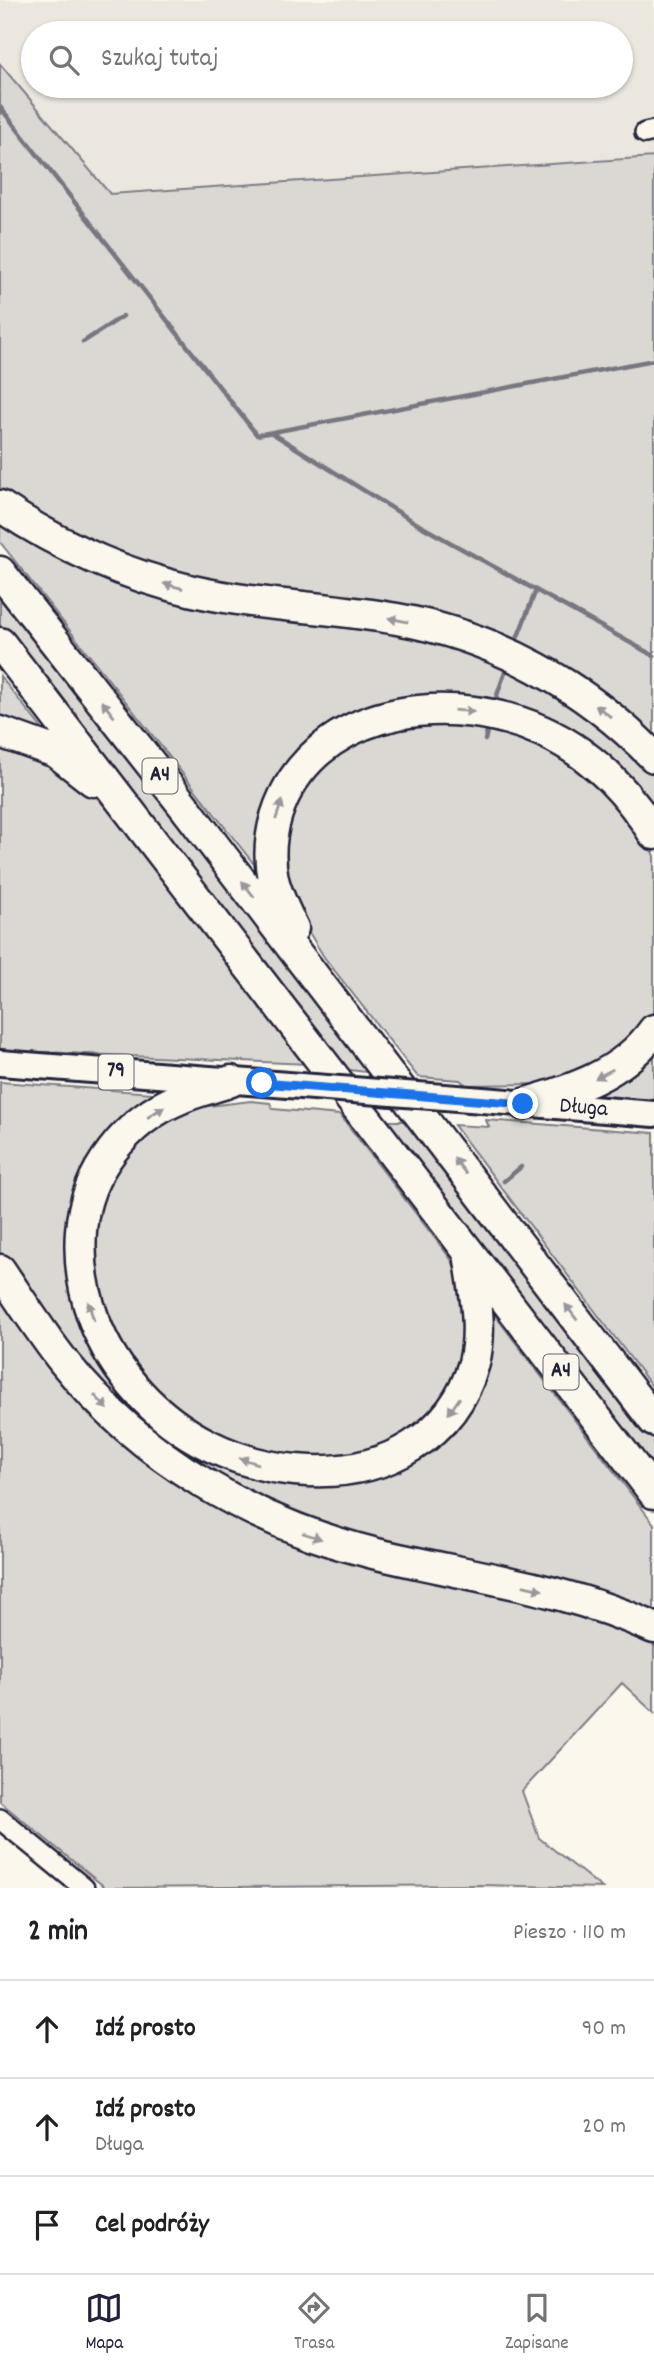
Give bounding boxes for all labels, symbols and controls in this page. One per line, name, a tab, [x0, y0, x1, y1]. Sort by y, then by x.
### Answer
search box	[21, 21, 633, 98]
icon: search	[45, 41, 83, 79]
text: Szukaj tutaj	[101, 41, 219, 78]
one-way arrow	[162, 580, 183, 590]
one-way arrow	[387, 614, 409, 625]
one-way arrow	[100, 701, 115, 719]
one-way arrow	[595, 704, 613, 719]
one-way arrow	[453, 706, 475, 717]
road number: A4	[142, 758, 178, 794]
one-way arrow	[274, 800, 285, 821]
one-way arrow	[241, 880, 255, 898]
road number: 79	[99, 1054, 134, 1090]
route start	[246, 1067, 277, 1098]
one-way arrow	[593, 1068, 613, 1080]
route end	[507, 1088, 538, 1119]
street label: Długa	[558, 1090, 610, 1127]
one-way arrow	[146, 1105, 166, 1118]
one-way arrow	[453, 1157, 468, 1175]
one-way arrow	[85, 1300, 95, 1321]
one-way arrow	[564, 1303, 579, 1321]
road number: A4	[544, 1354, 578, 1390]
one-way arrow	[92, 1393, 108, 1410]
one-way arrow	[447, 1397, 461, 1415]
one-way arrow	[238, 1456, 259, 1466]
one-way arrow	[302, 1531, 323, 1541]
one-way arrow	[522, 1582, 544, 1593]
text: 2 min	[28, 1912, 88, 1955]
text: Pieszo · 110 m	[513, 1917, 626, 1950]
icon: ahead	[28, 2010, 66, 2048]
text: Idź prosto	[95, 2011, 196, 2048]
text: 90 m	[582, 2013, 626, 2046]
text: Idź prosto	[95, 2092, 196, 2129]
icon: ahead	[28, 2108, 66, 2146]
text: 20 m	[582, 2111, 626, 2144]
text: Długa	[95, 2129, 143, 2162]
icon: arrive	[28, 2206, 66, 2244]
text: Cel podróży	[95, 2207, 209, 2244]
tab: Mapa	[85, 2289, 123, 2358]
tab: Trasa	[294, 2289, 334, 2358]
tab: Zapisane	[505, 2289, 569, 2358]

